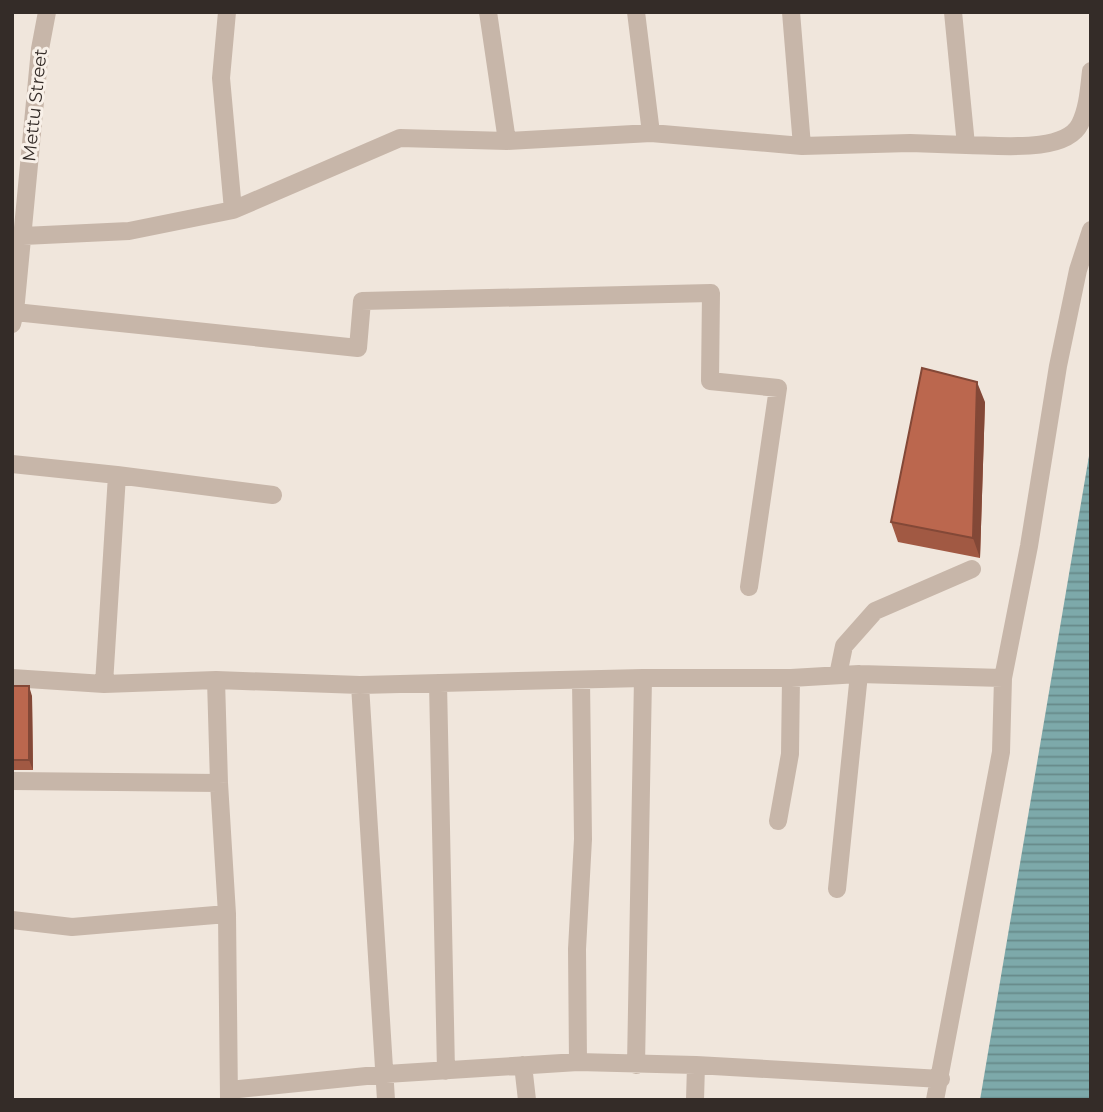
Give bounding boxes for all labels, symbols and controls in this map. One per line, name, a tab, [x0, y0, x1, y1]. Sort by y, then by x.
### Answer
street label: Mettu Street	[18, 47, 52, 163]

